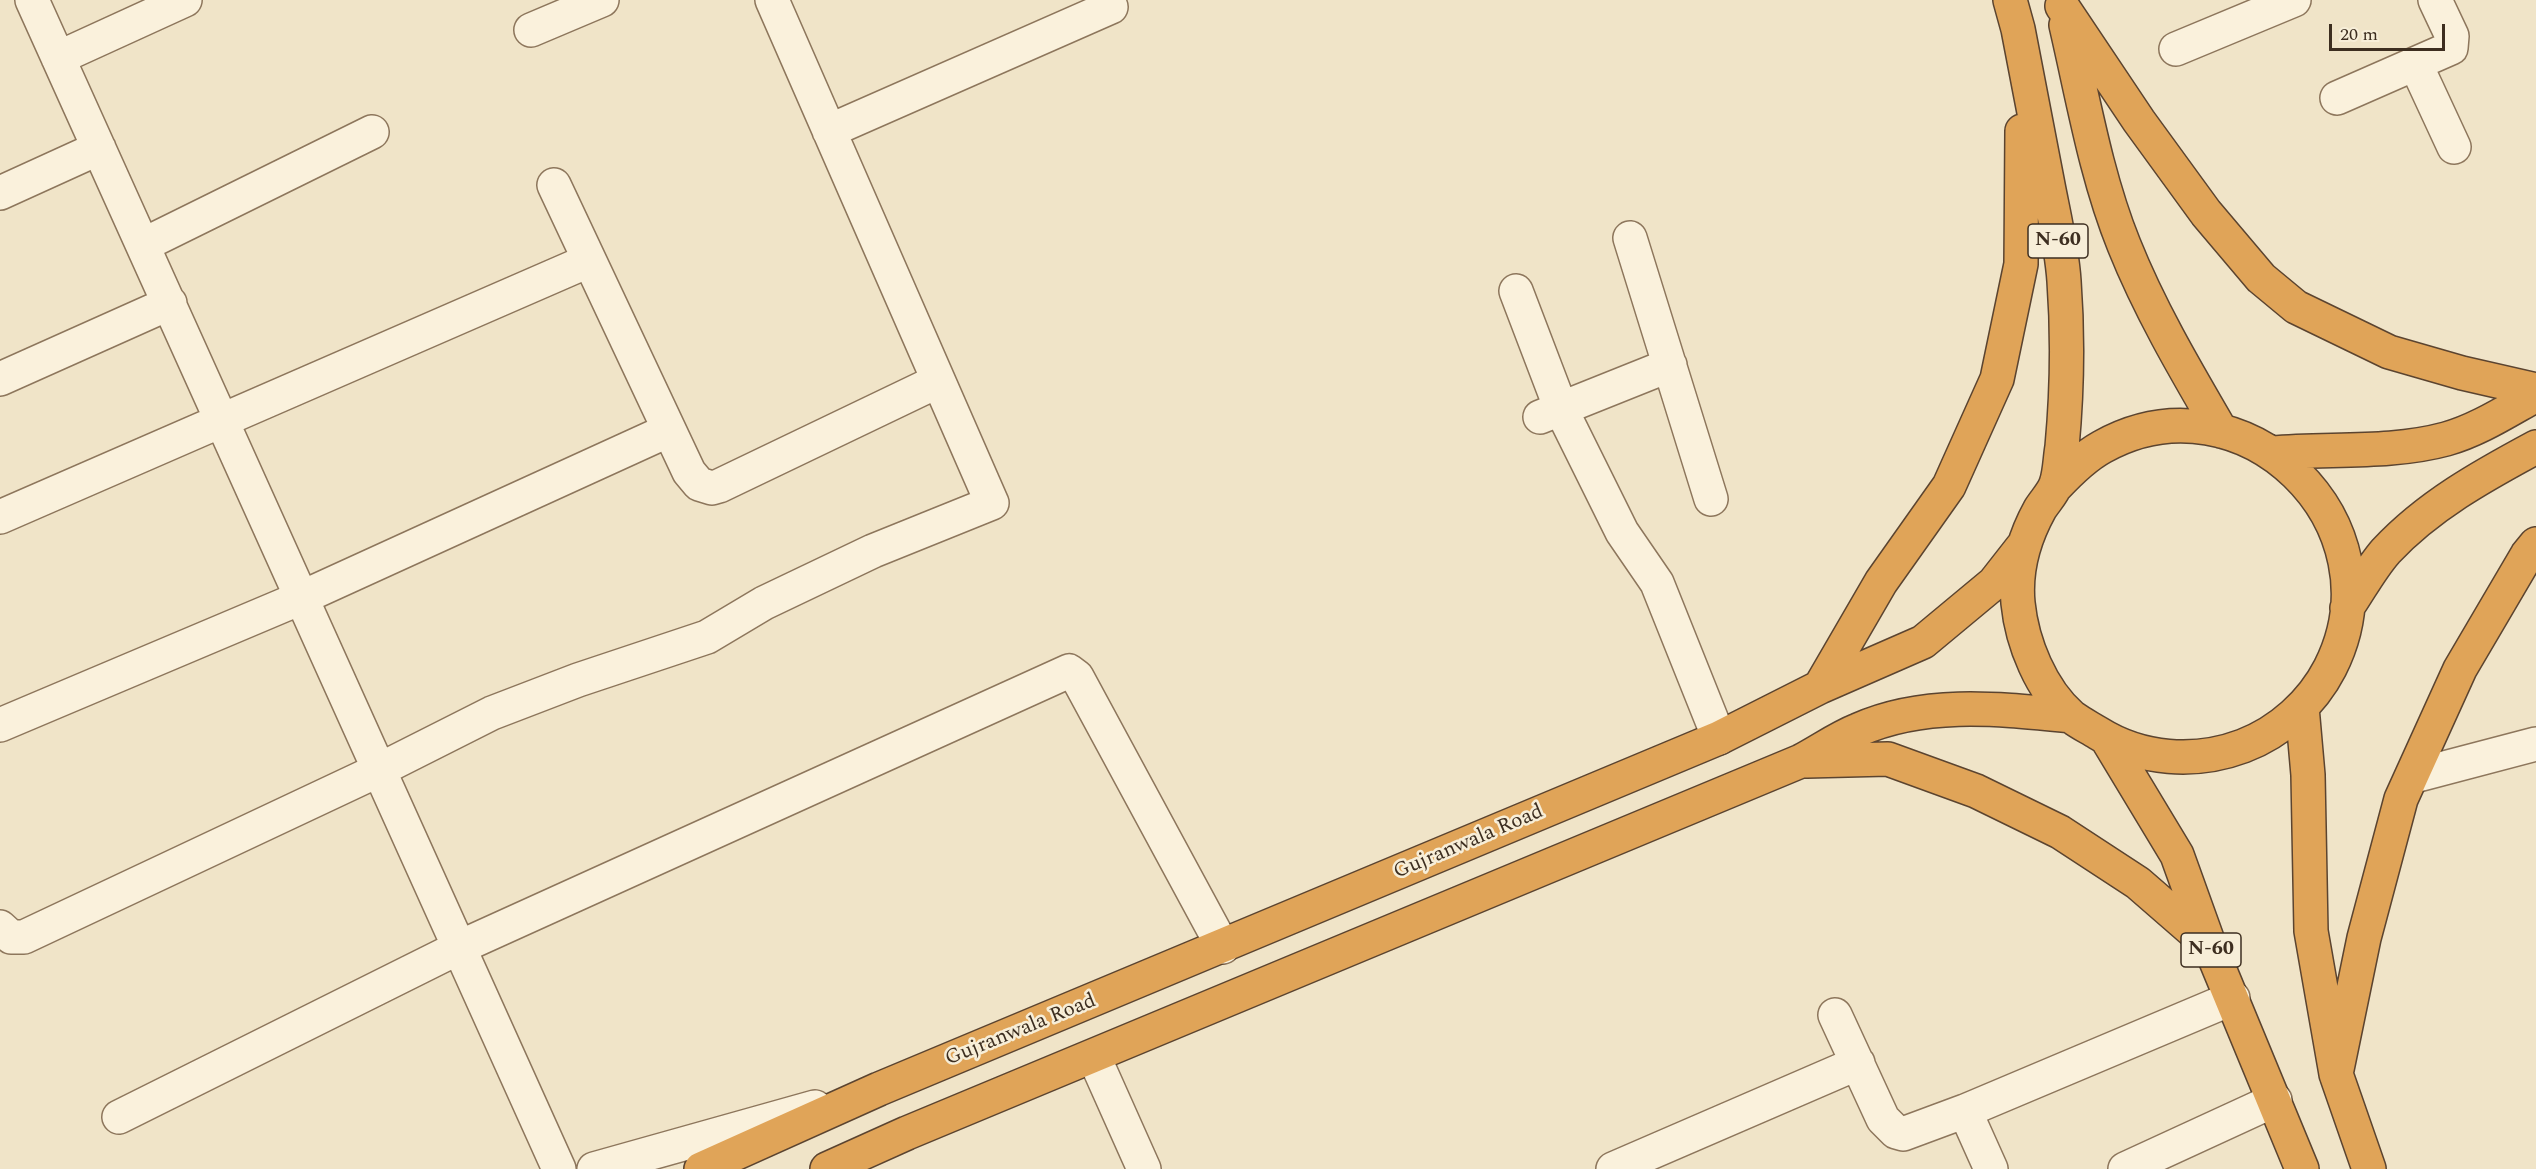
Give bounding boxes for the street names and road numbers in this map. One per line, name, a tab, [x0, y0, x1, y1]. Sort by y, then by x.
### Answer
road number: N-60	[2028, 224, 2088, 258]
street label: Gujranwala Road	[1390, 800, 1548, 886]
road number: N-60	[2181, 933, 2241, 967]
street label: Gujranwala Road	[942, 989, 1100, 1073]

